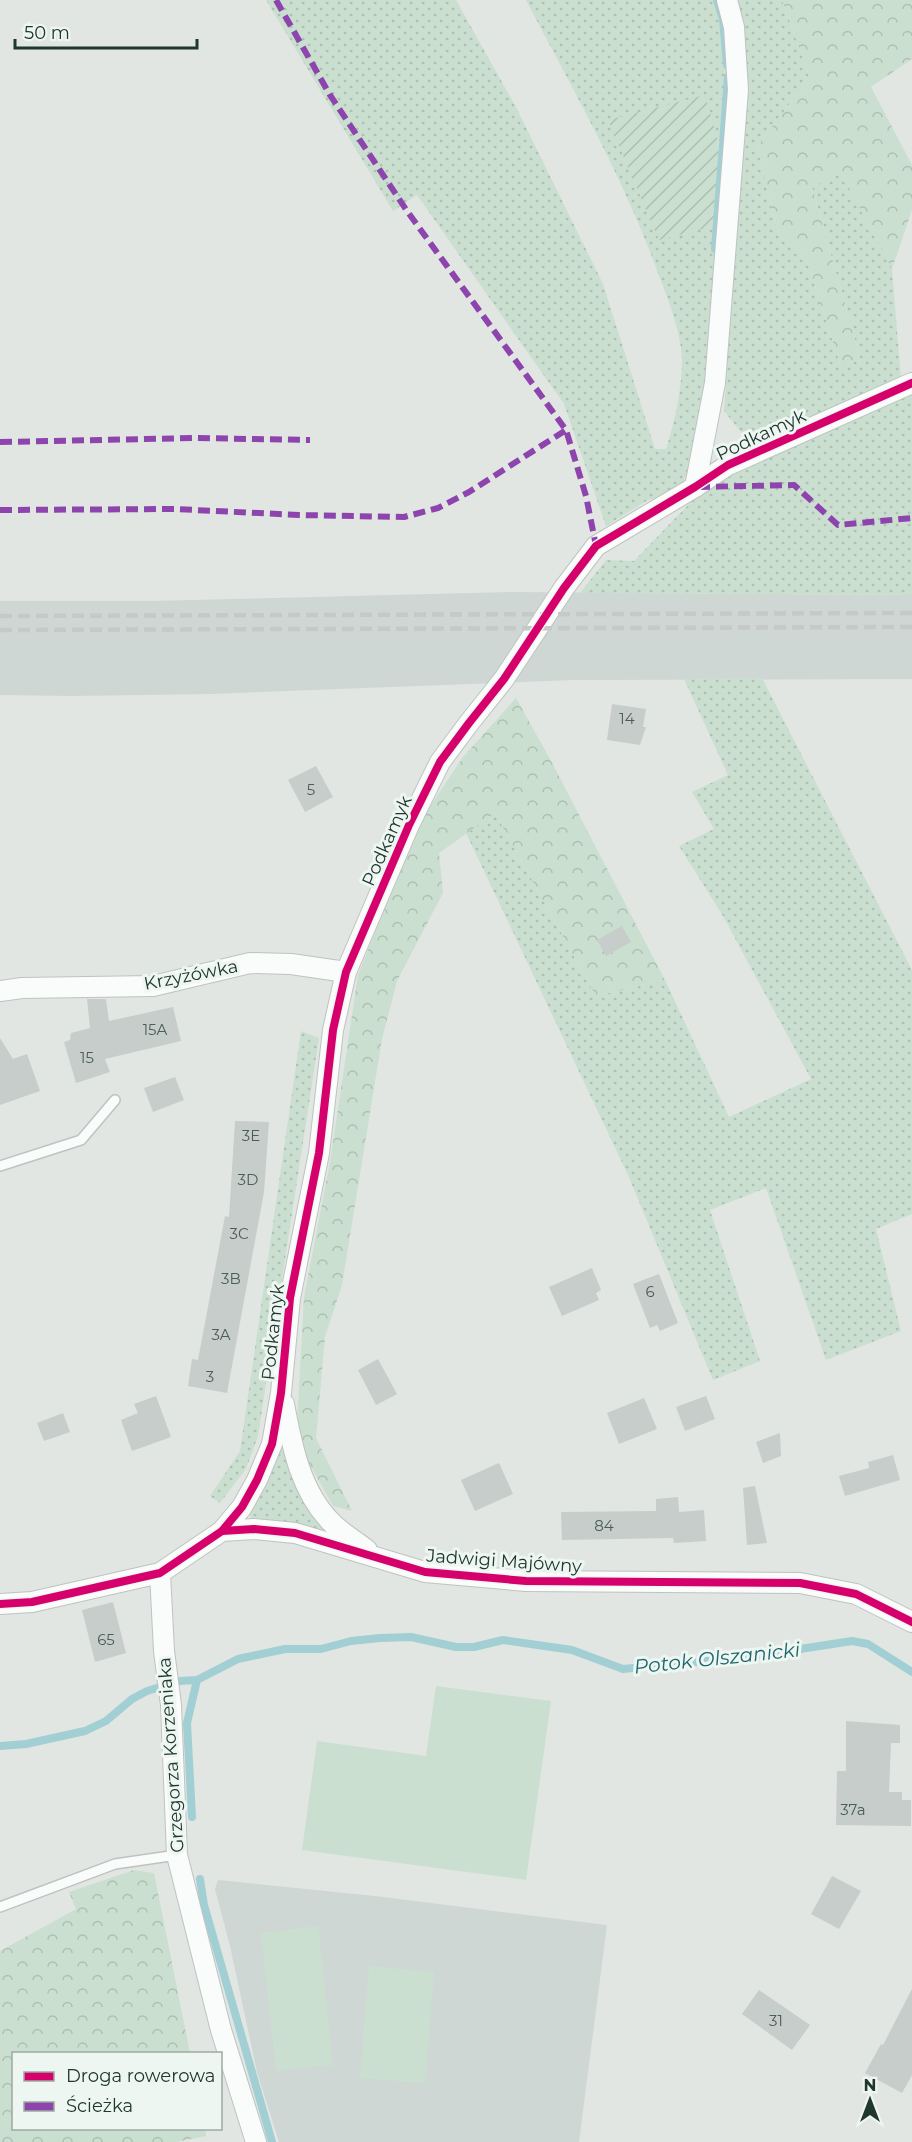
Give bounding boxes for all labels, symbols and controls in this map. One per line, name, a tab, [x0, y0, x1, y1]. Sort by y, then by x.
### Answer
scale bar	[15, 12, 196, 50]
text: 50 m	[24, 22, 70, 44]
street label: Podkamyk	[713, 405, 810, 465]
house number: 14	[619, 709, 635, 728]
house number: 5	[307, 780, 315, 799]
street label: Podkamyk	[357, 792, 417, 890]
street label: Krzyżówka	[142, 955, 240, 995]
house number: 15A	[143, 1020, 168, 1039]
house number: 15	[80, 1048, 94, 1067]
house number: 3E	[242, 1126, 260, 1145]
house number: 3D	[238, 1170, 258, 1189]
house number: 3C	[229, 1224, 249, 1243]
house number: 3B	[221, 1269, 241, 1288]
house number: 6	[645, 1282, 655, 1301]
street label: Podkamyk	[257, 1283, 289, 1381]
house number: 3A	[211, 1325, 231, 1344]
house number: 3	[206, 1367, 214, 1386]
house number: 84	[594, 1516, 614, 1535]
street label: Jadwigi Majówny	[425, 1545, 583, 1577]
house number: 65	[97, 1630, 115, 1649]
water label: Potok Olszanicki	[633, 1637, 802, 1679]
street label: Grzegorza Korzeniaka	[153, 1656, 189, 1854]
house number: 37a	[840, 1800, 866, 1819]
house number: 31	[769, 2011, 783, 2030]
legend	[12, 2052, 222, 2130]
text: Droga rowerowa	[66, 2065, 215, 2087]
north arrow	[840, 2070, 900, 2130]
text: N	[864, 2076, 876, 2095]
text: Ścieżka	[66, 2095, 133, 2117]

